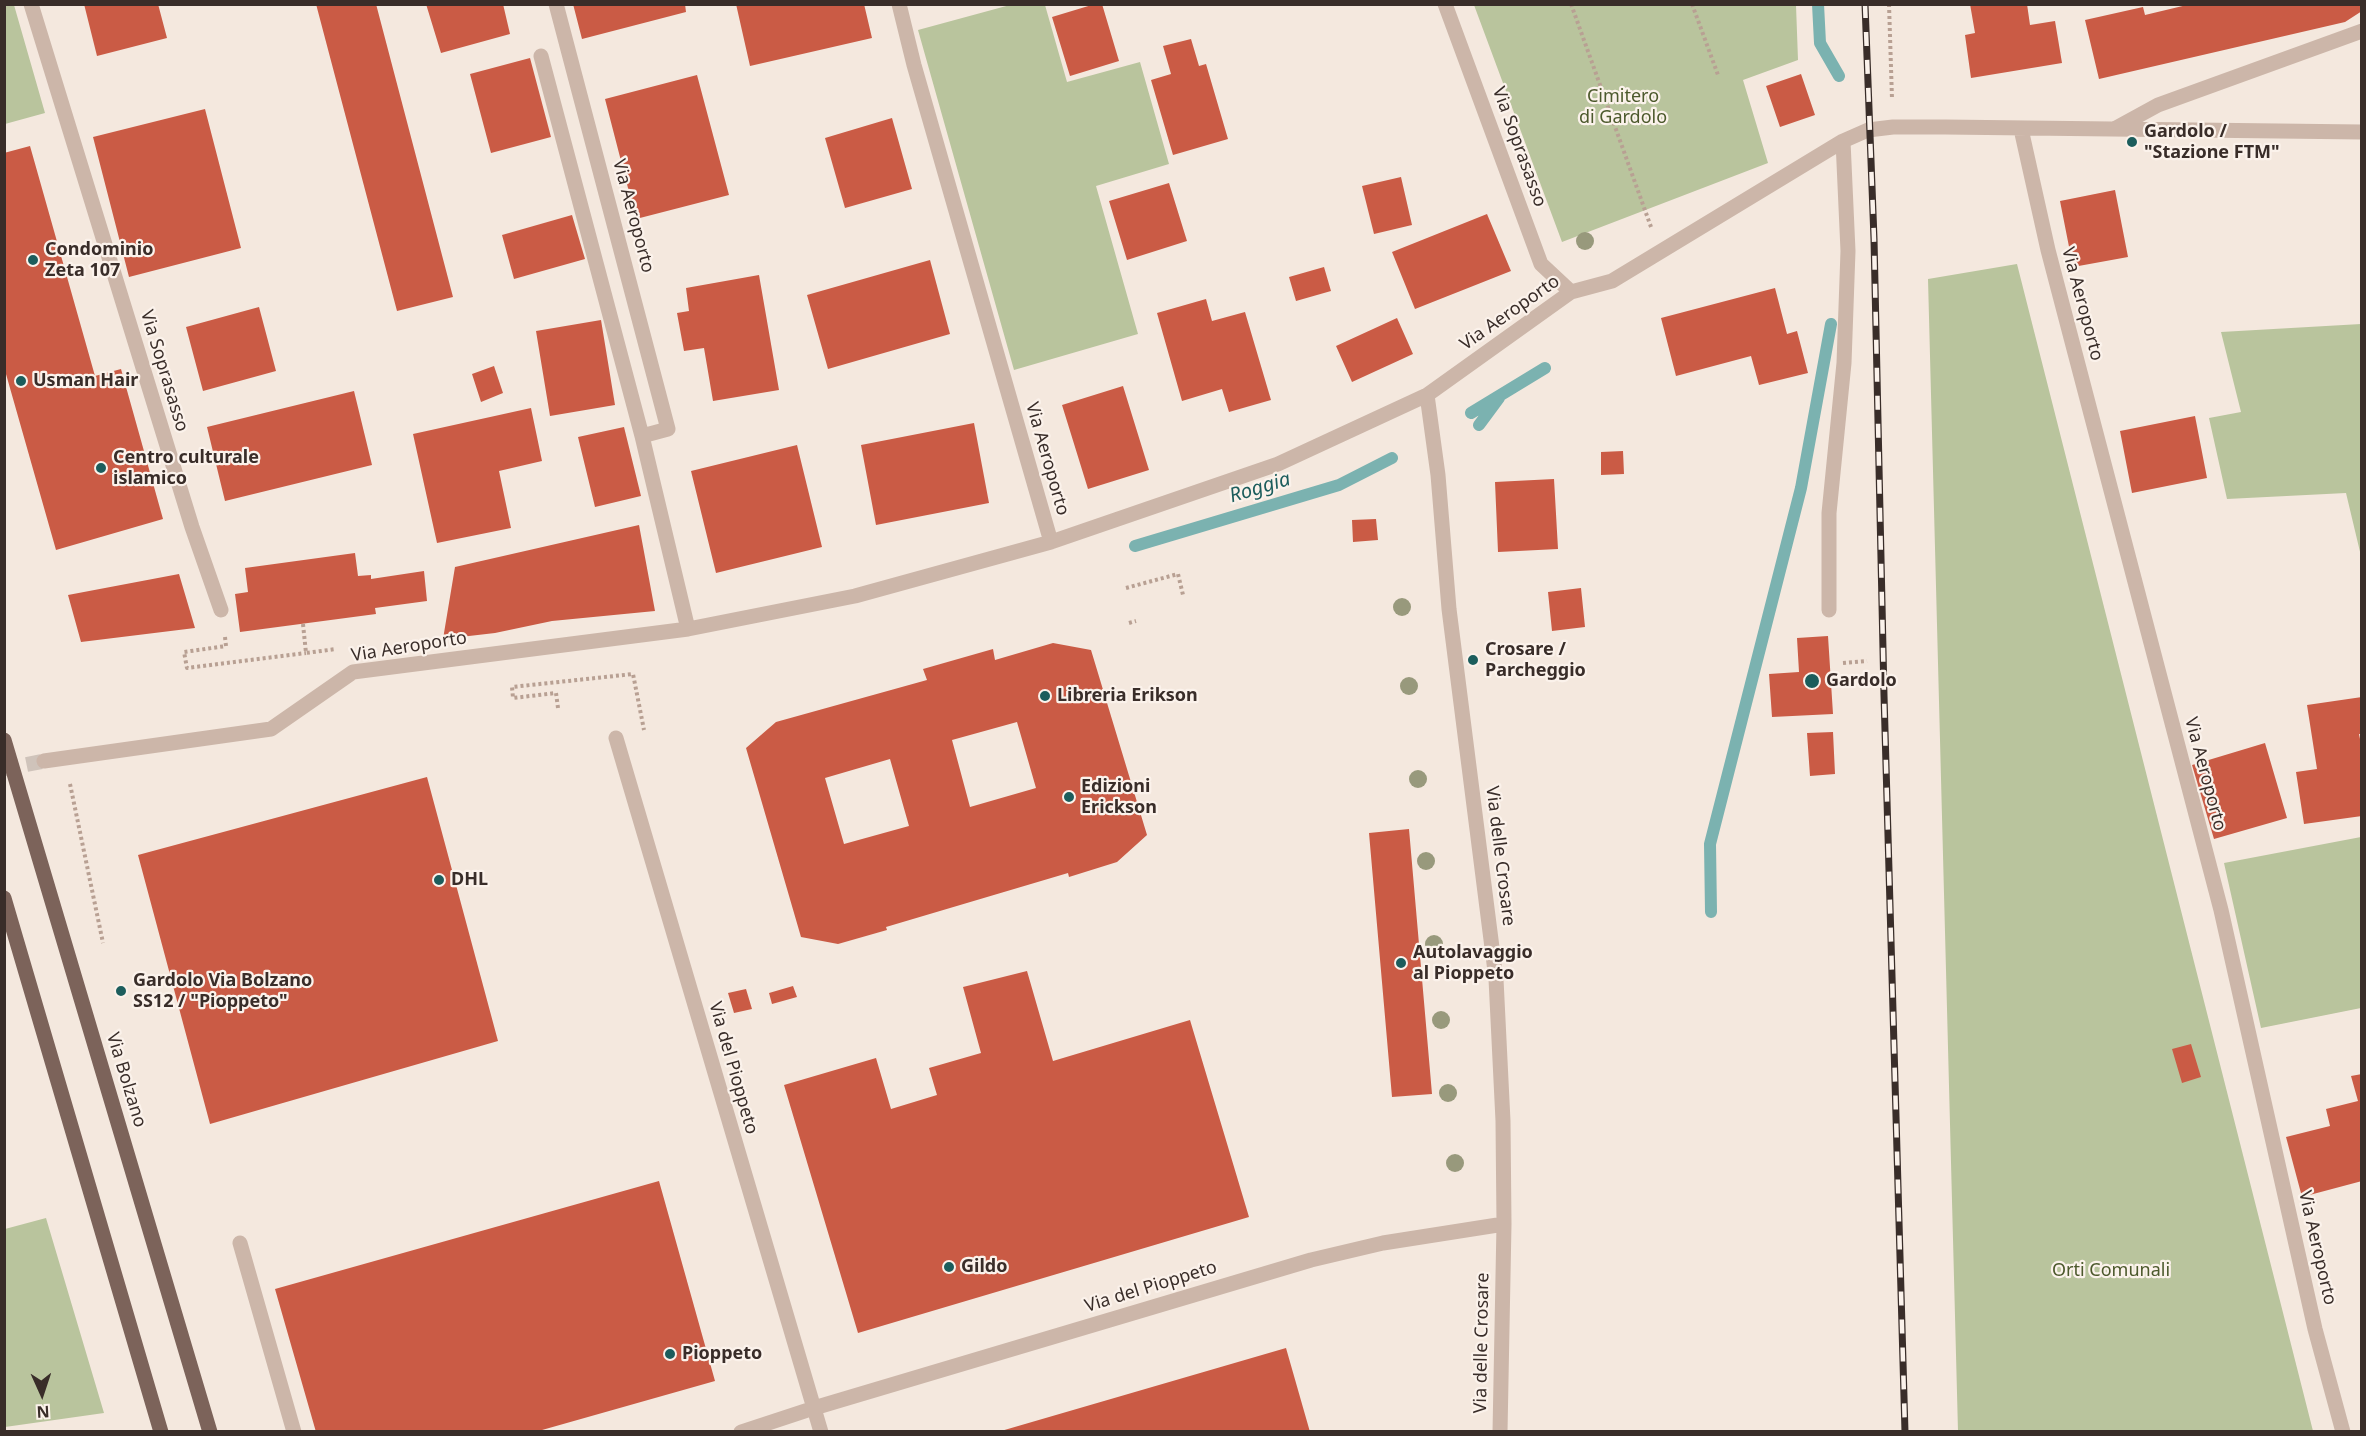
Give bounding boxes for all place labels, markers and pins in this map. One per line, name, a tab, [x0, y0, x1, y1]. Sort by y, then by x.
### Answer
place label: Gardolo / "Stazione FTM"	[2144, 121, 2280, 164]
marker: Gardolo / "Stazione FTM"	[2125, 135, 2139, 149]
place label: Condominio Zeta 107	[45, 239, 153, 282]
marker: Condominio Zeta 107	[26, 253, 40, 267]
place label: Usman Hair	[33, 370, 138, 392]
marker: Usman Hair	[14, 374, 28, 388]
place label: Centro culturale islamico	[113, 447, 259, 490]
marker: Centro culturale islamico	[94, 461, 108, 475]
place label: Crosare / Parcheggio	[1485, 639, 1586, 682]
marker: Crosare / Parcheggio	[1466, 653, 1480, 667]
place label: Gardolo	[1826, 670, 1897, 692]
marker: Gardolo	[1803, 672, 1821, 690]
place label: Libreria Erikson	[1057, 685, 1198, 707]
marker: Libreria Erikson	[1038, 689, 1052, 703]
place label: Edizioni Erickson	[1081, 776, 1157, 818]
marker: Edizioni Erickson	[1062, 790, 1076, 804]
place label: DHL	[451, 869, 488, 891]
marker: DHL	[432, 873, 446, 887]
place label: Autolavaggio al Pioppeto	[1413, 942, 1533, 984]
marker: Autolavaggio al Pioppeto	[1394, 956, 1408, 970]
place label: Gardolo Via Bolzano SS12 / "Pioppeto"	[133, 970, 312, 1012]
marker: Gardolo Via Bolzano SS12 / "Pioppeto"	[114, 984, 128, 998]
place label: Gildo	[961, 1256, 1007, 1278]
marker: Gildo	[942, 1260, 956, 1274]
place label: Pioppeto	[682, 1343, 762, 1365]
marker: Pioppeto	[663, 1347, 677, 1361]

